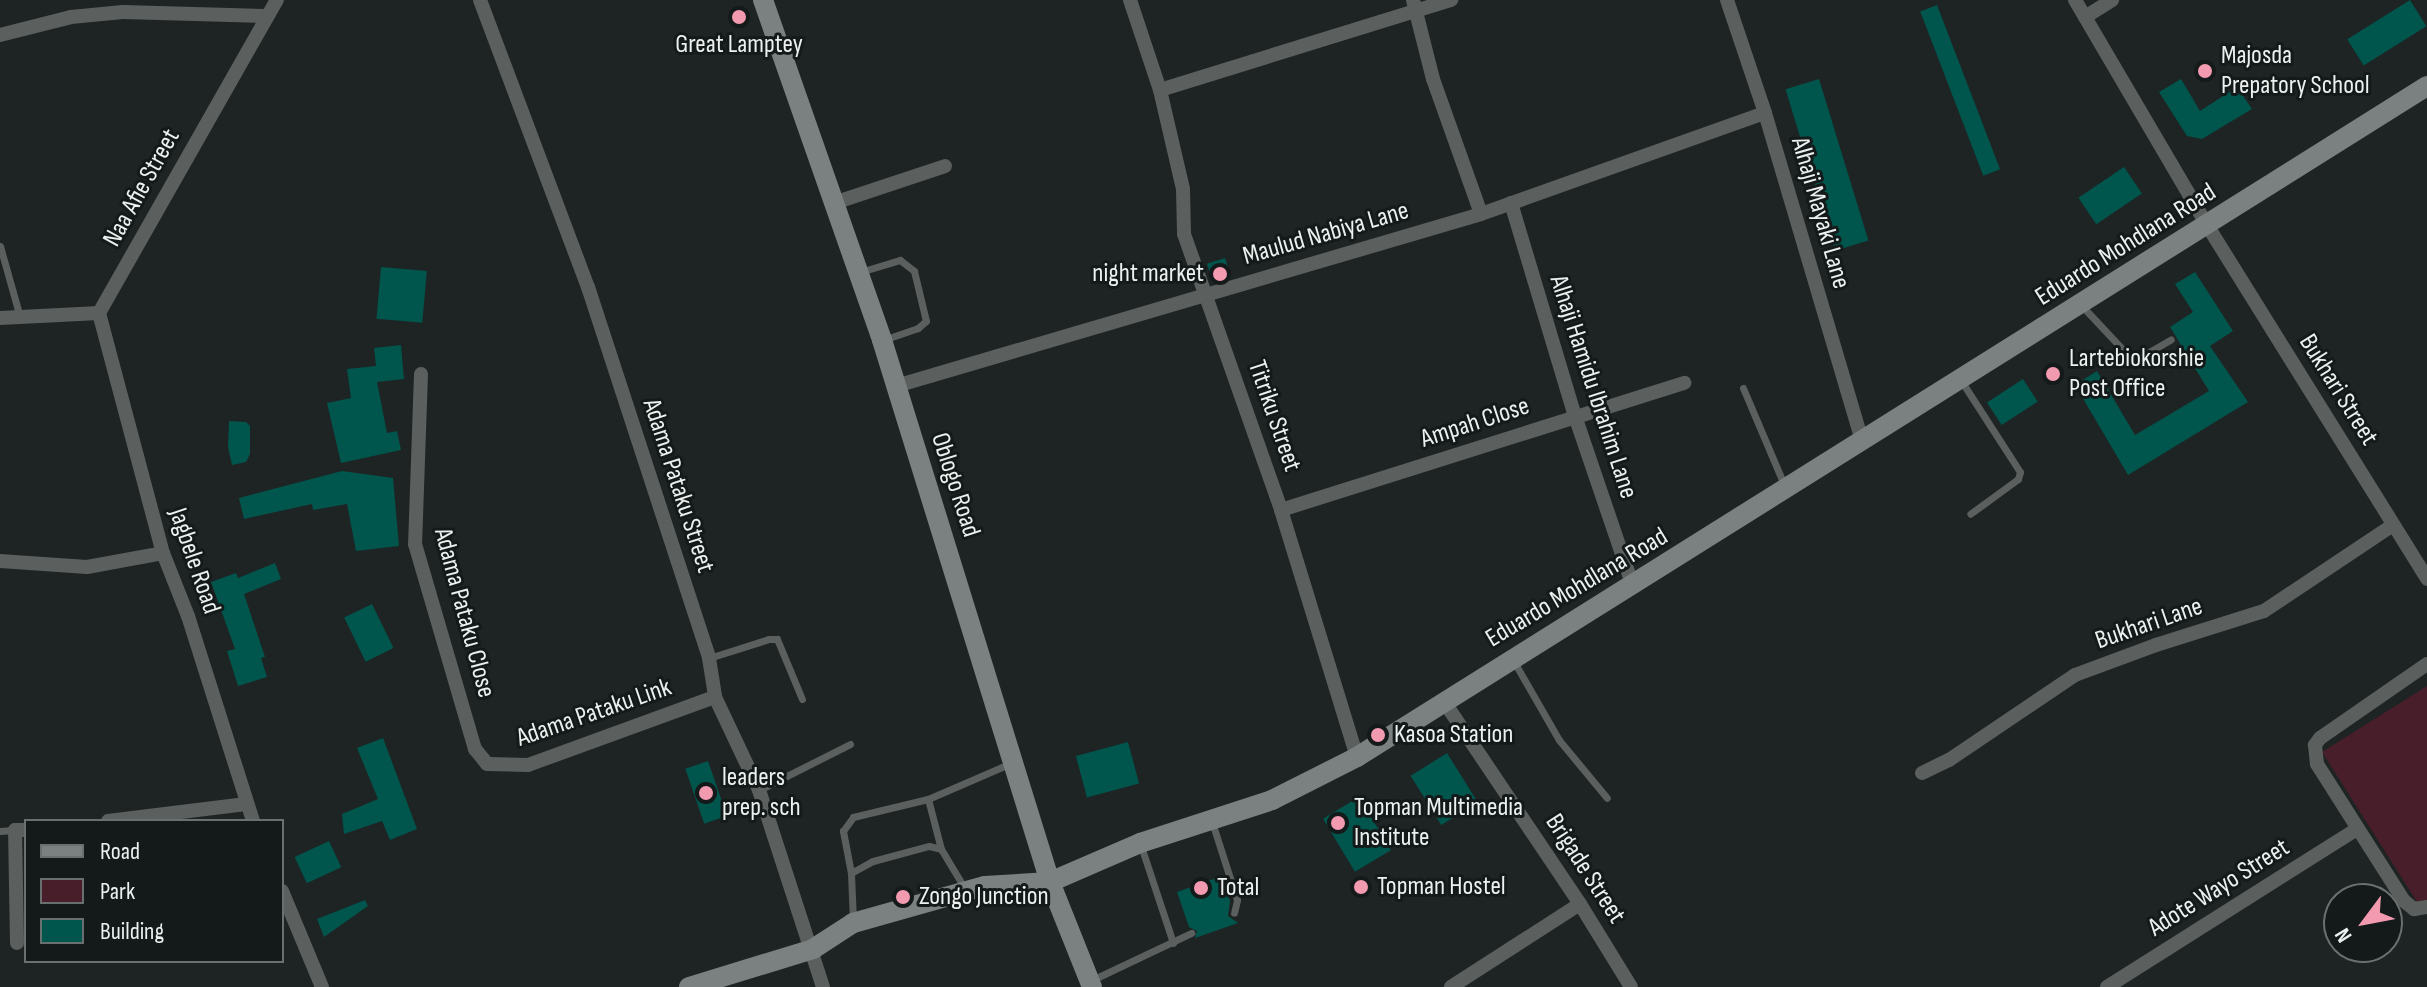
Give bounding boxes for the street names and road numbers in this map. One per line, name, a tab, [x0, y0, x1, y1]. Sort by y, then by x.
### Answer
street label: Naa Afie Street	[97, 124, 187, 252]
street label: Alhaji Mayaki Lane	[1783, 134, 1857, 292]
street label: Eduardo Mohdlana Road	[2030, 177, 2222, 313]
street label: Maulud Nabiya Lane	[1240, 195, 1412, 273]
street label: Alhaji Hamidu Ibrahim Lane	[1542, 271, 1644, 503]
street label: Bukhari Street	[2292, 329, 2384, 451]
street label: Titriku Street	[1240, 356, 1308, 476]
street label: Ampah Close	[1417, 391, 1533, 455]
street label: Adama Pataku Street	[635, 395, 721, 577]
street label: Oblogo Road	[924, 429, 986, 541]
street label: Jagbele Road	[161, 504, 227, 618]
street label: Eduardo Mohdlana Road	[1480, 521, 1674, 655]
street label: Adama Pataku Close	[426, 525, 502, 701]
street label: Bukhari Lane	[2091, 591, 2207, 657]
street label: Adama Pataku Link	[513, 672, 675, 754]
street label: Brigade Street	[1538, 808, 1632, 930]
street label: Adote Wayo Street	[2143, 832, 2295, 944]

